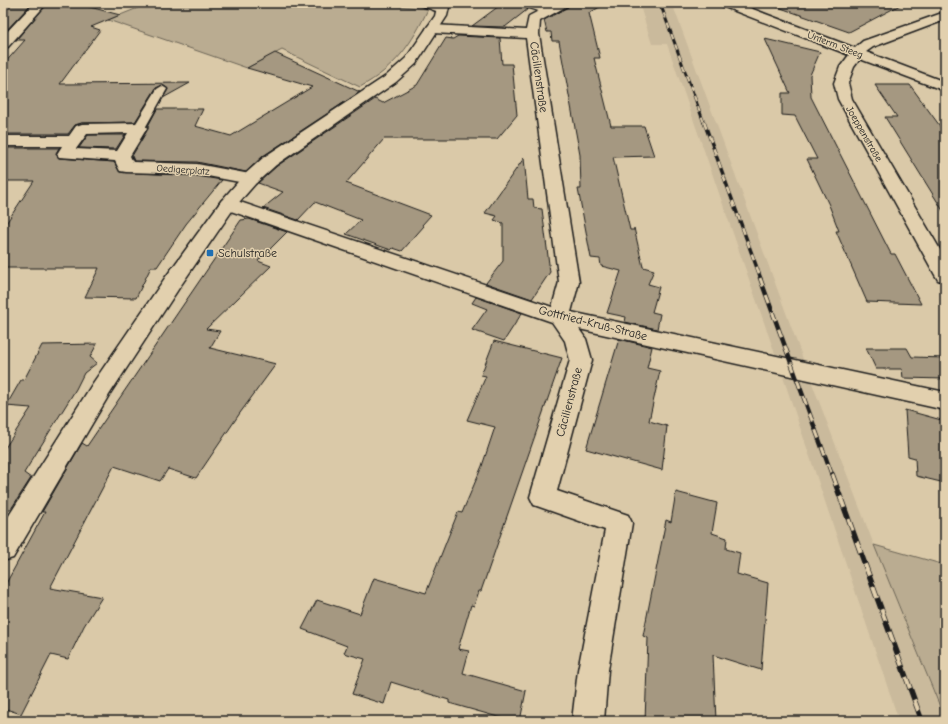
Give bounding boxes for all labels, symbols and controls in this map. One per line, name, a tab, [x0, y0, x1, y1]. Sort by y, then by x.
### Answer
street label: Unterm Steeg	[805, 29, 865, 61]
street label: Cäcilienstraße	[527, 41, 551, 113]
street label: Joeppenstraße	[843, 104, 885, 164]
street label: Oedigerplatz	[156, 162, 211, 178]
place label: Schulstraße	[218, 246, 277, 260]
marker: Schulstraße	[205, 248, 215, 258]
street label: Gottfried-Kruß-Straße	[537, 303, 649, 343]
street label: Cäcilienstraße	[553, 366, 585, 438]

